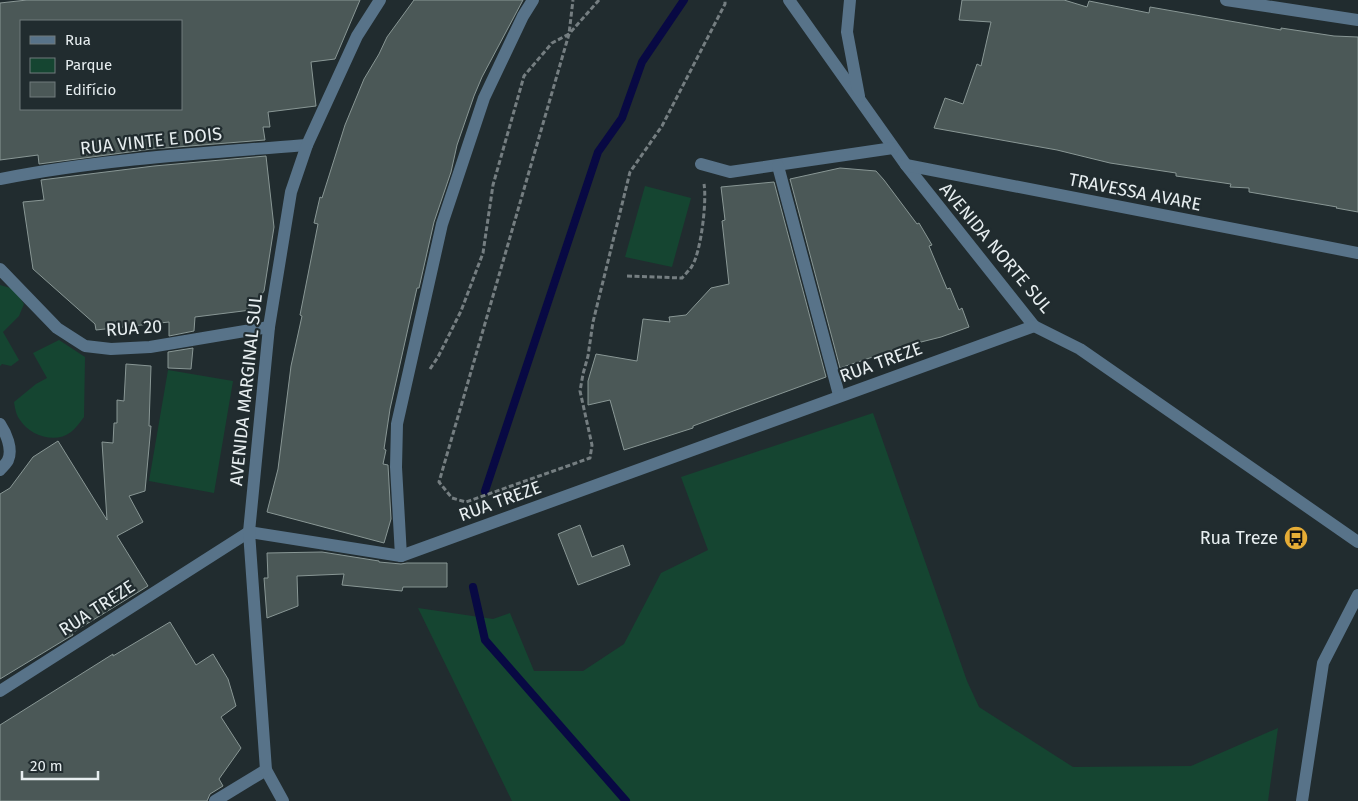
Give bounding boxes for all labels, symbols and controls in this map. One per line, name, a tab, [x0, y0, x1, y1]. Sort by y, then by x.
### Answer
legend	[20, 20, 182, 110]
text: Rua	[65, 31, 91, 49]
text: Parque	[65, 56, 112, 74]
text: Edifício	[65, 81, 116, 99]
street label: RUA VINTE E DOIS	[79, 123, 223, 159]
street label: TRAVESSA AVARE	[1067, 168, 1203, 216]
street label: AVENIDA NORTE SUL	[935, 178, 1057, 318]
street label: AVENIDA MARGINAL SUL	[225, 293, 267, 487]
street label: RUA 20	[105, 315, 163, 341]
street label: RUA TREZE	[837, 337, 925, 387]
street label: RUA TREZE	[456, 476, 544, 526]
bus stop icon: Rua Treze	[1283, 525, 1309, 551]
place label: Rua Treze	[1200, 527, 1278, 549]
street label: RUA TREZE	[55, 575, 139, 641]
scale bar	[22, 748, 99, 780]
text: 20 m	[30, 757, 63, 775]

